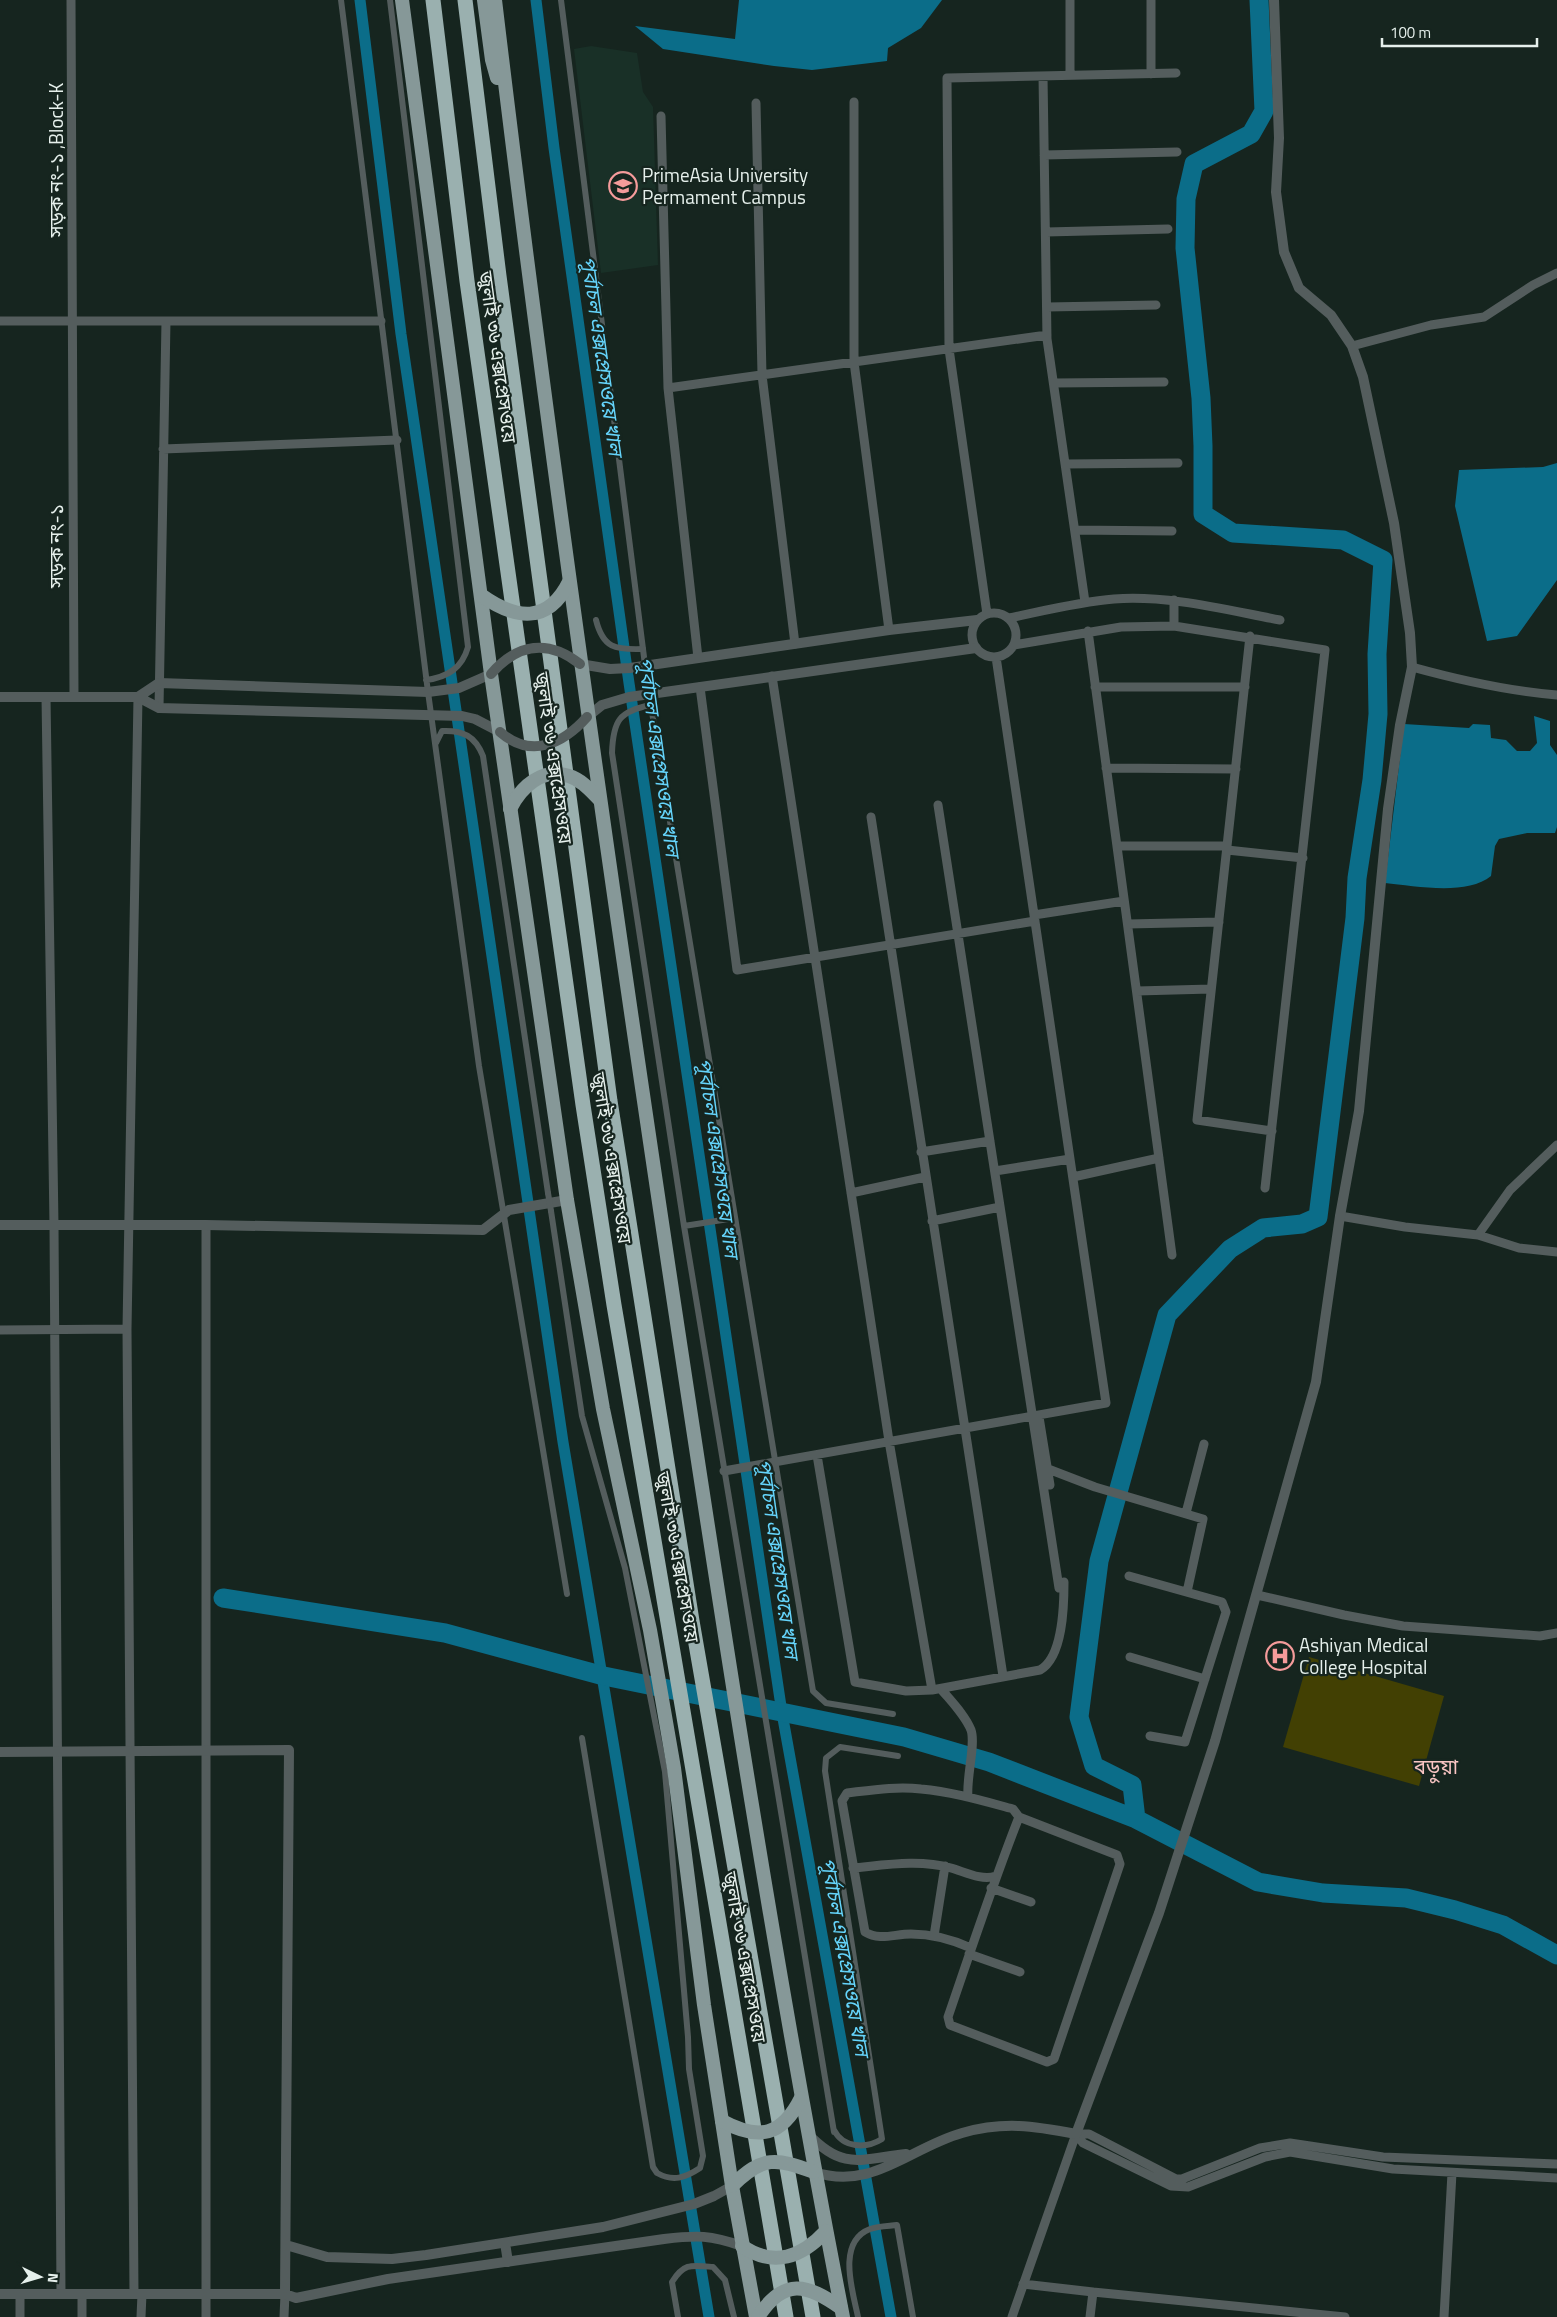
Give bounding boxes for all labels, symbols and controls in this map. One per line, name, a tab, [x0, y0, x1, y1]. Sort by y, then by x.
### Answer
scale bar	[1382, 15, 1537, 47]
text: 100 m	[1390, 21, 1431, 44]
street label: সড়ক নং-১ ,Block-K	[41, 83, 70, 238]
place label: PrimeAsia University Permament Campus	[642, 160, 808, 211]
school or university icon: PrimeAsia University Permament Campus	[608, 171, 638, 201]
water label: পূর্বাচল এক্সপ্রেসওয়ে খাল	[573, 254, 632, 461]
street label: জুলাই ৩৬ এক্সপ্রেসওয়ে	[472, 268, 525, 446]
street label: সড়ক নং-১	[41, 504, 70, 589]
water label: পূর্বাচল এক্সপ্রেসওয়ে খাল	[630, 655, 689, 862]
street label: জুলাই ৩৬ এক্সপ্রেসওয়ে	[528, 669, 581, 847]
water label: পূর্বাচল এক্সপ্রেসওয়ে খাল	[689, 1056, 748, 1263]
street label: জুলাই ৩৬ এক্সপ্রেসওয়ে	[584, 1069, 641, 1247]
water label: পূর্বাচল এক্সপ্রেসওয়ে খাল	[749, 1457, 808, 1664]
street label: জুলাই ৩৬ এক্সপ্রেসওয়ে	[649, 1468, 708, 1646]
place label: Ashiyan Medical College Hospital	[1299, 1630, 1428, 1681]
hospital icon: Ashiyan Medical College Hospital	[1265, 1641, 1295, 1671]
district label: বড়ুয়া	[1413, 1751, 1459, 1784]
water label: পূর্বাচল এক্সপ্রেসওয়ে খাল	[813, 1855, 879, 2062]
street label: জুলাই ৩৬ এক্সপ্রেসওয়ে	[716, 1868, 775, 2046]
north arrow	[15, 2252, 65, 2302]
text: N	[43, 2272, 64, 2284]

